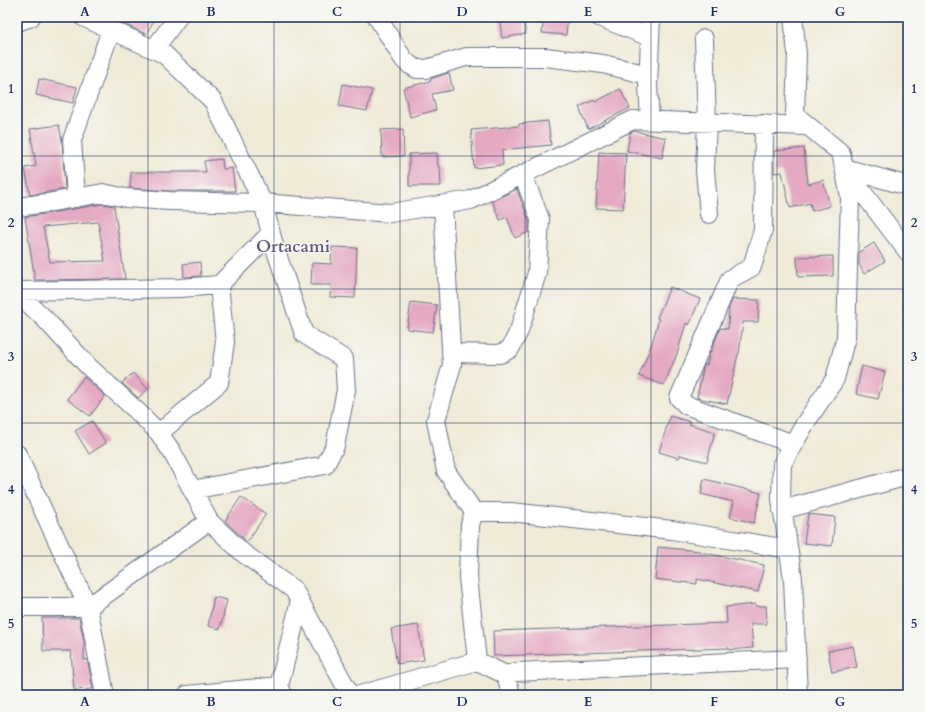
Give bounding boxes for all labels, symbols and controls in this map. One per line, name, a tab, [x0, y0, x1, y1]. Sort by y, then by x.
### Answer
text: A	[80, 3, 90, 21]
text: B	[206, 3, 216, 21]
text: C	[332, 3, 342, 21]
text: D	[456, 3, 468, 21]
text: E	[584, 3, 592, 21]
text: F	[710, 3, 718, 21]
text: G	[835, 3, 846, 21]
text: 1	[8, 80, 14, 98]
text: 1	[911, 80, 917, 98]
text: 2	[8, 214, 15, 232]
text: 2	[911, 214, 918, 232]
district label: Ortacami	[256, 235, 330, 258]
text: 3	[8, 348, 15, 366]
text: 3	[911, 348, 918, 366]
text: 4	[8, 481, 15, 499]
text: 4	[911, 481, 918, 499]
text: 5	[8, 615, 14, 633]
text: 5	[911, 615, 917, 633]
text: A	[80, 693, 90, 711]
text: B	[206, 693, 216, 711]
text: C	[332, 693, 342, 711]
text: D	[456, 693, 468, 711]
text: E	[584, 693, 592, 711]
text: F	[710, 693, 718, 711]
text: G	[835, 693, 846, 711]

